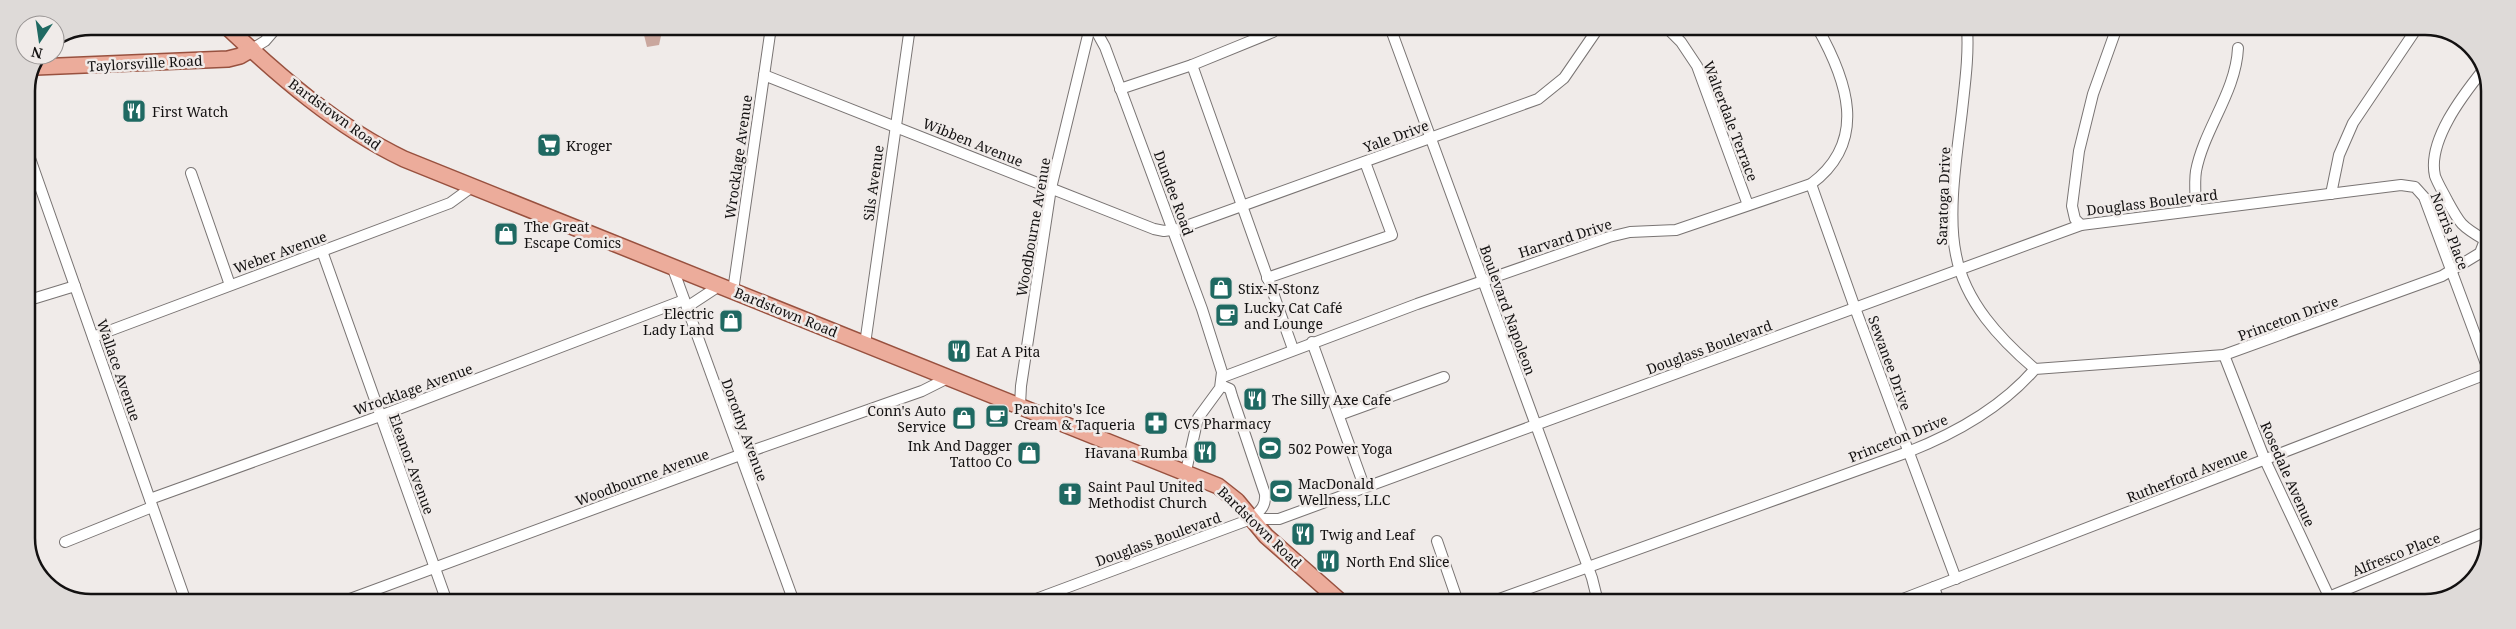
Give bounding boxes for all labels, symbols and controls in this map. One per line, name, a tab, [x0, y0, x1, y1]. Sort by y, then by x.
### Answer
north arrow	[15, 15, 65, 65]
text: N	[29, 43, 44, 64]
street label: Taylorsville Road	[87, 50, 203, 75]
street label: Walterdale Terrace	[1699, 58, 1763, 184]
street label: Bardstown Road	[285, 74, 385, 154]
street label: Wrocklage Avenue	[720, 94, 756, 220]
restaurant icon: First Watch	[121, 98, 147, 124]
place label: First Watch	[152, 102, 229, 121]
street label: Wibben Avenue	[920, 113, 1026, 171]
street label: Yale Drive	[1360, 115, 1431, 157]
supermarket icon: Kroger	[536, 132, 562, 158]
place label: Kroger	[566, 136, 612, 155]
street label: Sils Avenue	[858, 144, 888, 222]
street label: Saratoga Drive	[1932, 146, 1954, 246]
street label: Dundee Road	[1150, 148, 1198, 238]
street label: Woodbourne Avenue	[1011, 156, 1055, 298]
street label: Douglass Boulevard	[2085, 184, 2219, 219]
street label: Norris Place	[2427, 190, 2473, 272]
street label: Harvard Drive	[1516, 214, 1614, 262]
place label: The Great Escape Comics	[524, 217, 621, 252]
shop icon: The Great Escape Comics	[493, 221, 519, 247]
street label: Weber Avenue	[231, 226, 329, 278]
street label: Boulevard Napoleon	[1476, 242, 1540, 378]
shop icon: Stix-N-Stonz	[1208, 275, 1234, 301]
place label: Stix-N-Stonz	[1238, 279, 1319, 298]
street label: Bardstown Road	[731, 283, 841, 342]
street label: Princeton Drive	[2235, 291, 2341, 345]
place label: Lucky Cat Café and Lounge	[1244, 298, 1342, 333]
cafe icon: Lucky Cat Café and Lounge	[1214, 302, 1240, 328]
place label: Electric Lady Land	[643, 304, 714, 339]
shop icon: Electric Lady Land	[718, 308, 744, 334]
street label: Sewanee Drive	[1864, 313, 1916, 413]
street label: Douglass Boulevard	[1644, 315, 1775, 379]
street label: Wallace Avenue	[93, 317, 145, 423]
restaurant icon: Eat A Pita	[946, 338, 972, 364]
place label: Eat A Pita	[976, 342, 1041, 361]
street label: Wrocklage Avenue	[351, 359, 475, 419]
street label: Dorothy Avenue	[718, 376, 772, 484]
restaurant icon: The Silly Axe Cafe	[1242, 386, 1268, 412]
place label: The Silly Axe Cafe	[1272, 390, 1391, 409]
place label: Panchito's Ice Cream & Taqueria	[1014, 399, 1136, 434]
place label: Conn's Auto Service	[867, 401, 946, 436]
cafe icon: Panchito's Ice Cream & Taqueria	[984, 403, 1010, 429]
shop icon: Conn's Auto Service	[951, 405, 977, 431]
street label: Princeton Drive	[1846, 409, 1950, 467]
pharmacy icon: CVS Pharmacy	[1143, 410, 1169, 436]
street label: Eleanor Avenue	[385, 411, 439, 517]
place label: CVS Pharmacy	[1174, 414, 1271, 433]
street label: Rosedale Avenue	[2256, 418, 2320, 530]
sports icon: 502 Power Yoga	[1257, 435, 1283, 461]
place label: Ink And Dagger Tattoo Co	[908, 436, 1012, 471]
restaurant icon: Havana Rumba	[1192, 439, 1218, 465]
place label: 502 Power Yoga	[1288, 439, 1393, 458]
shop icon: Ink And Dagger Tattoo Co	[1016, 440, 1042, 466]
place label: Havana Rumba	[1085, 443, 1188, 462]
street label: Rutherford Avenue	[2124, 443, 2250, 507]
street label: Woodbourne Avenue	[573, 444, 711, 510]
place label: MacDonald Wellness, LLC	[1298, 474, 1391, 509]
place label: Saint Paul United Methodist Church	[1088, 477, 1207, 512]
sports icon: MacDonald Wellness, LLC	[1268, 478, 1294, 504]
church icon: Saint Paul United Methodist Church	[1057, 481, 1083, 507]
street label: Bardstown Road	[1214, 482, 1306, 572]
street label: Douglass Boulevard	[1093, 507, 1224, 571]
restaurant icon: Twig and Leaf	[1290, 521, 1316, 547]
place label: Twig and Leaf	[1320, 525, 1417, 544]
street label: Alfresco Place	[2349, 528, 2443, 580]
restaurant icon: North End Slice	[1315, 548, 1341, 574]
place label: North End Slice	[1346, 552, 1450, 571]

